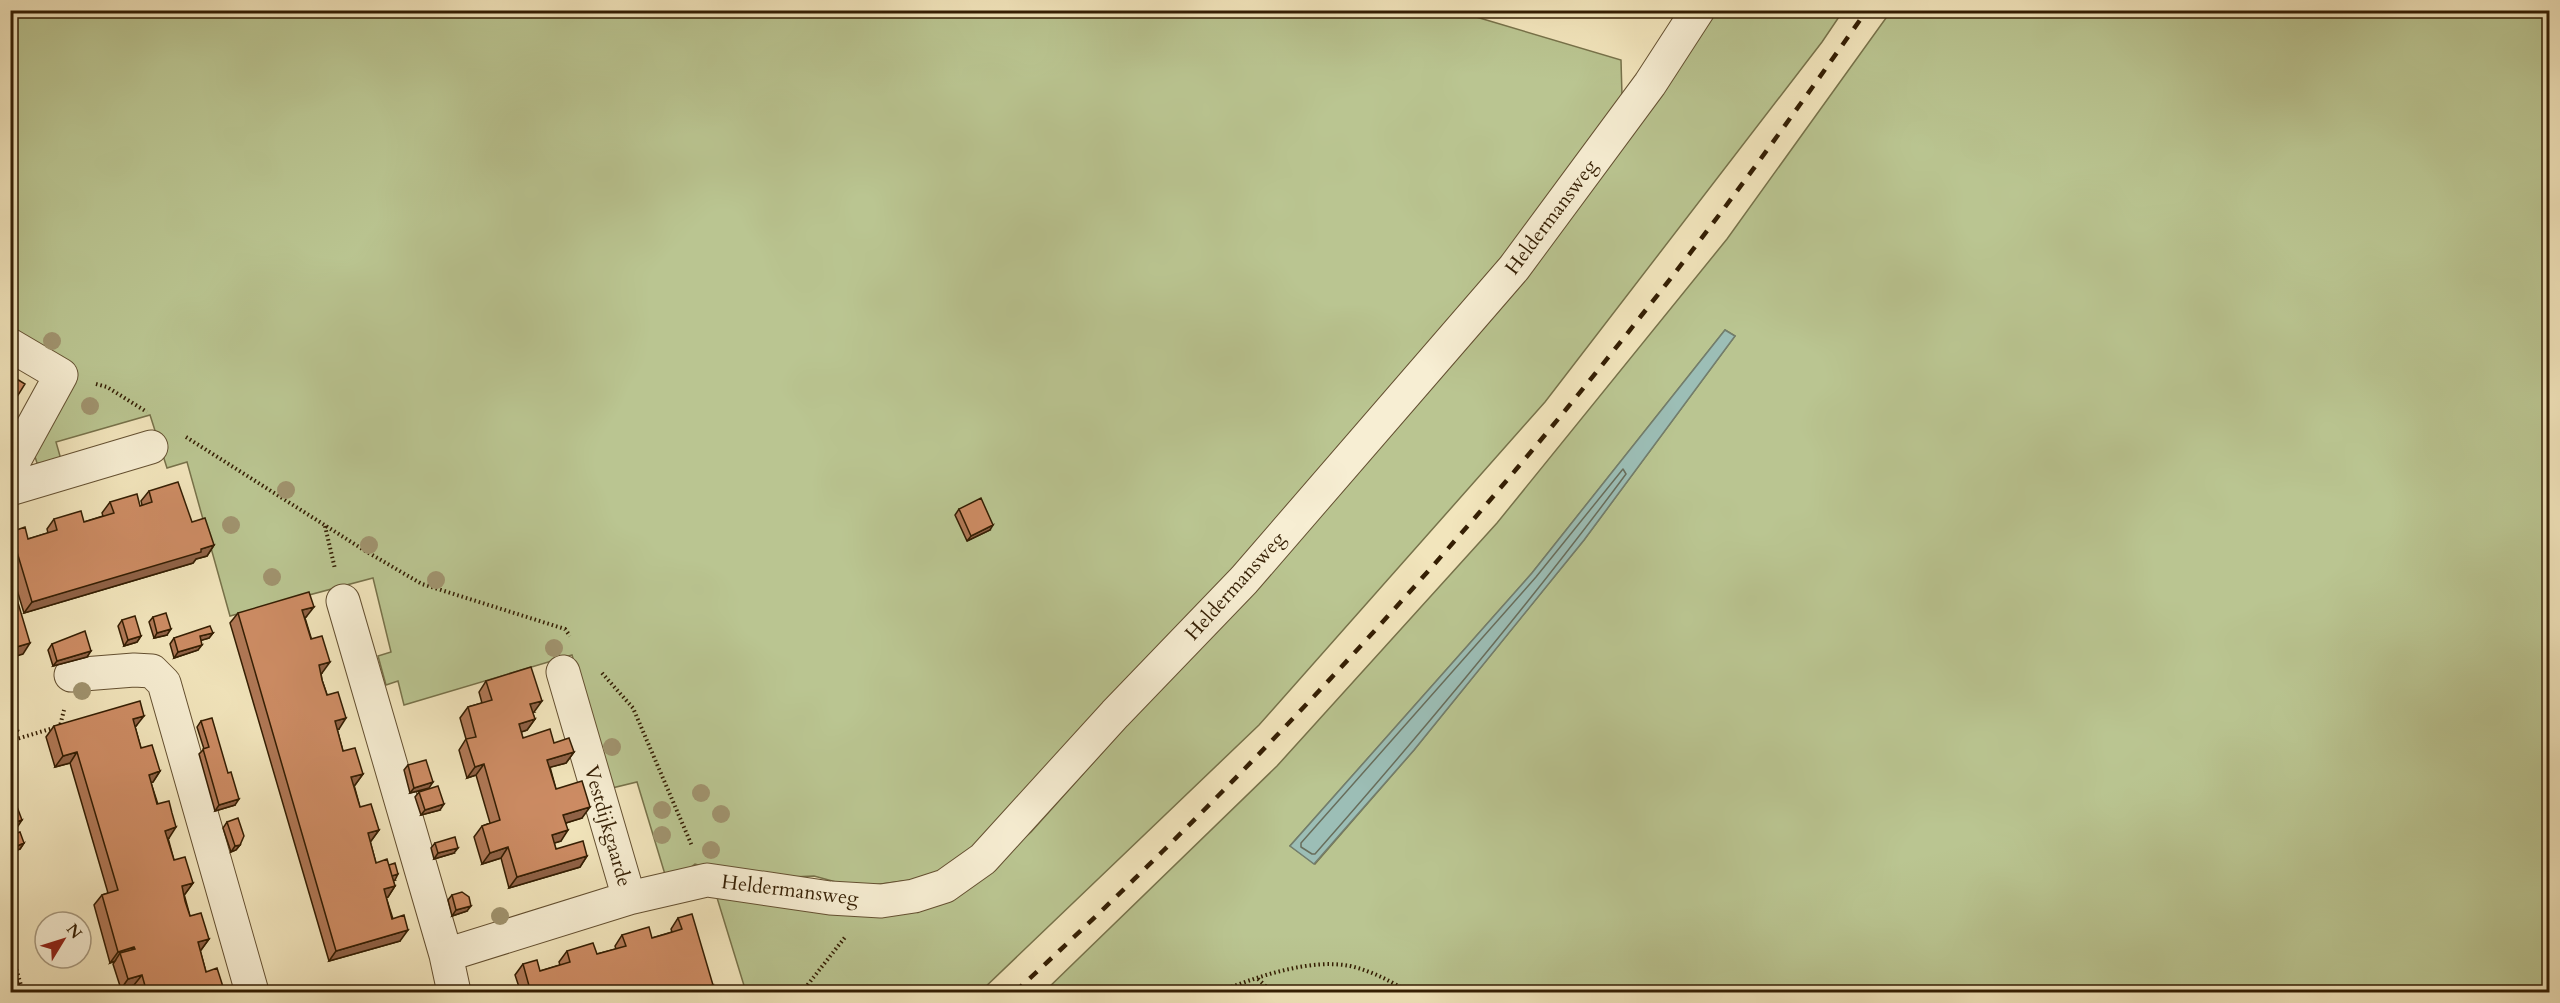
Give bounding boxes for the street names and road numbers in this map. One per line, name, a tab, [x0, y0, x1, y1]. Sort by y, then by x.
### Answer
street label: Heldermansweg	[1499, 153, 1604, 280]
street label: Heldermansweg	[1179, 525, 1292, 646]
street label: Vestdijkgaarde	[578, 762, 638, 890]
street label: Heldermansweg	[720, 868, 861, 912]

